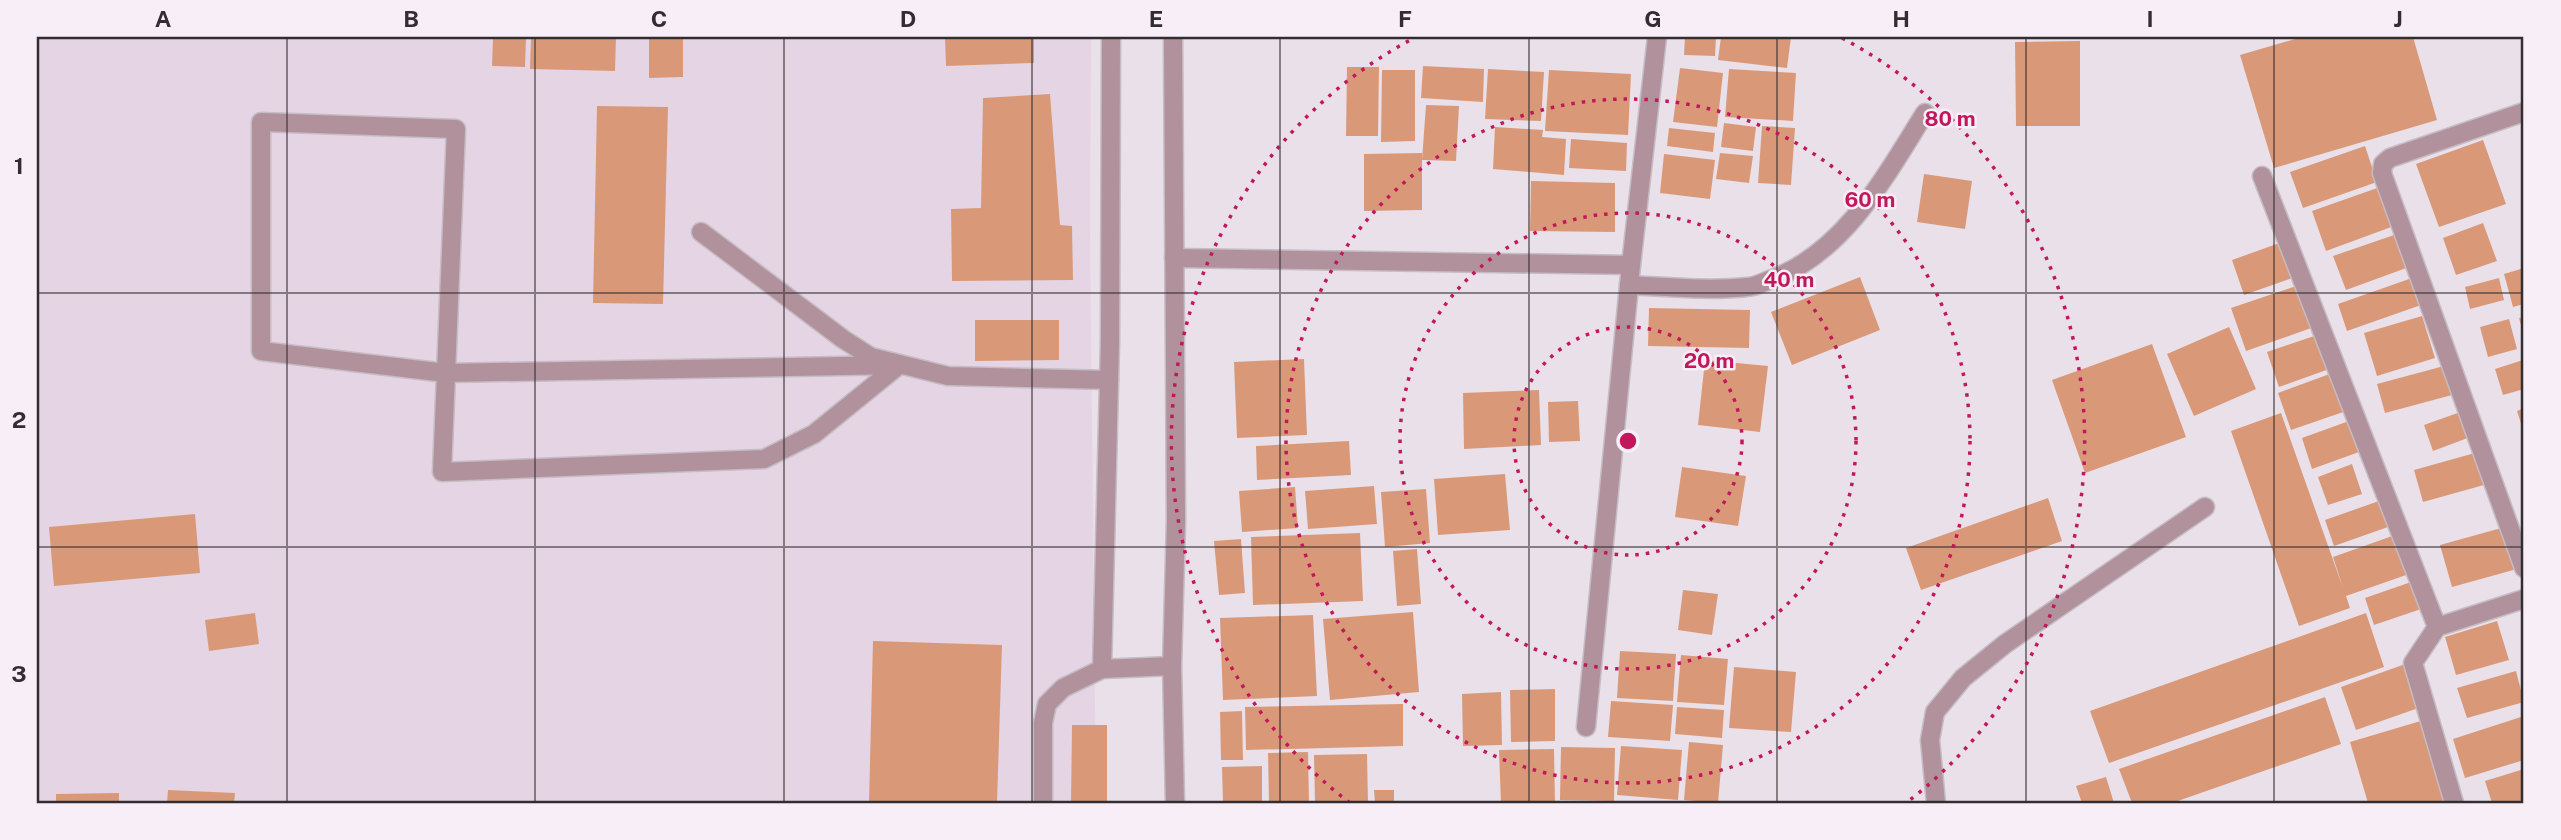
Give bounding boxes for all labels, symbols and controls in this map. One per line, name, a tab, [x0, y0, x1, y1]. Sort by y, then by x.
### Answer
text: A	[155, 5, 172, 32]
text: B	[403, 5, 419, 32]
text: C	[651, 5, 667, 32]
text: D	[900, 5, 916, 32]
text: E	[1149, 5, 1163, 32]
text: F	[1398, 5, 1412, 32]
text: G	[1644, 5, 1662, 32]
text: H	[1892, 5, 1910, 32]
text: I	[2146, 5, 2154, 32]
text: J	[2393, 5, 2403, 32]
text: 80 m	[1924, 106, 1976, 131]
text: 1	[14, 152, 24, 179]
text: 60 m	[1845, 187, 1895, 212]
text: 40 m	[1764, 267, 1814, 292]
text: 20 m	[1684, 348, 1734, 373]
text: 2	[12, 406, 26, 433]
centre of rings	[1616, 429, 1640, 453]
text: 3	[11, 660, 27, 687]

